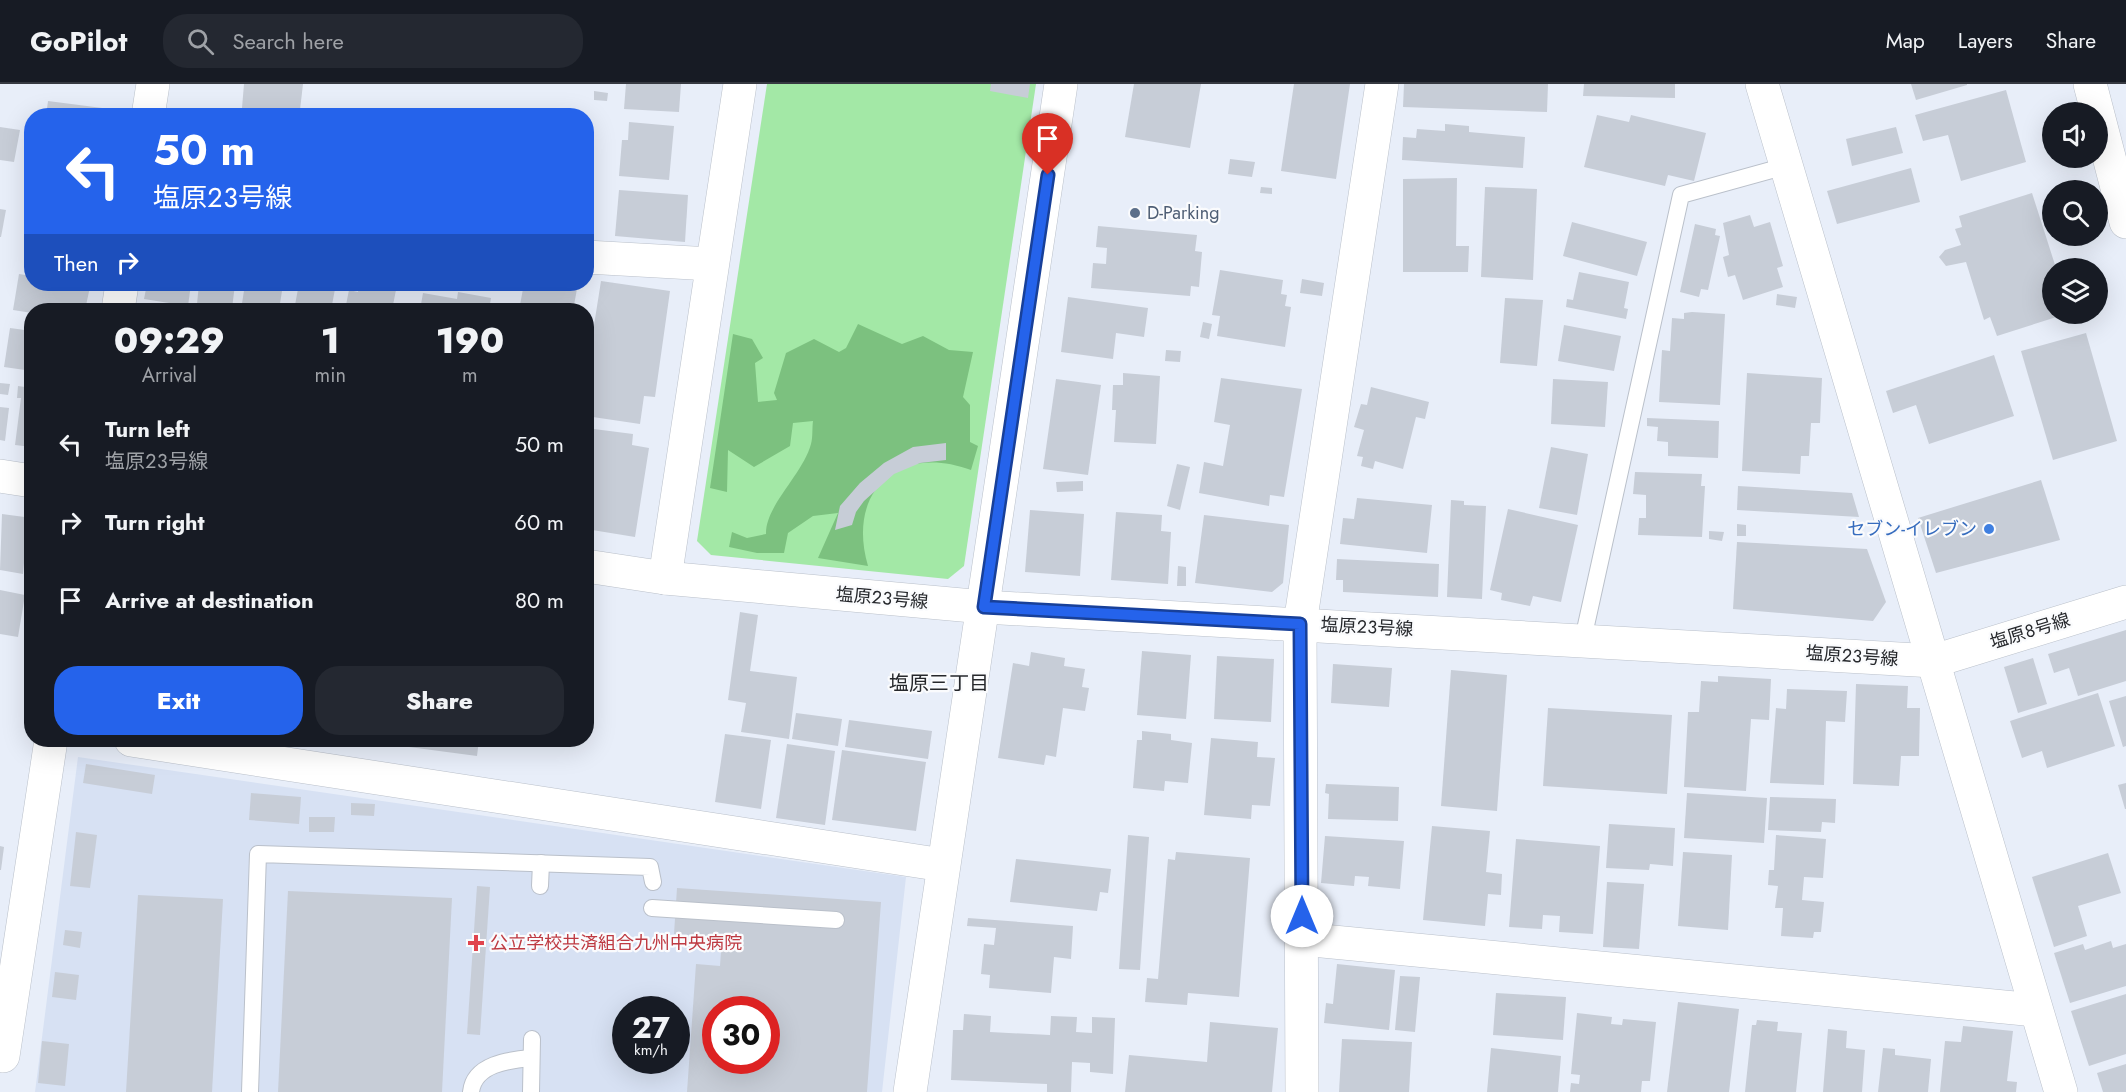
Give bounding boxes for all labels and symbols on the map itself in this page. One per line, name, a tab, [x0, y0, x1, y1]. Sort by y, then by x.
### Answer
pin	[1022, 113, 1073, 175]
place label: D-Parking	[1147, 200, 1220, 226]
marker: D-Parking	[1128, 206, 1142, 220]
place label: セブン-イレブン	[1847, 516, 1977, 542]
marker: セブン-イレブン	[1982, 522, 1996, 536]
street label: 塩原２３号線	[835, 581, 929, 615]
street label: 塩原８号線	[1987, 607, 2073, 655]
street label: 塩原２３号線	[1320, 612, 1414, 642]
street label: 塩原２３号線	[1805, 640, 1899, 672]
district label: 塩原三丁目	[889, 669, 989, 698]
position arrow	[1270, 884, 1334, 948]
place label: 公立学校共済組合九州中央病院	[490, 930, 742, 956]
marker: 公立学校共済組合九州中央病院	[467, 934, 485, 952]
speed limit sign: 30	[702, 996, 780, 1074]

